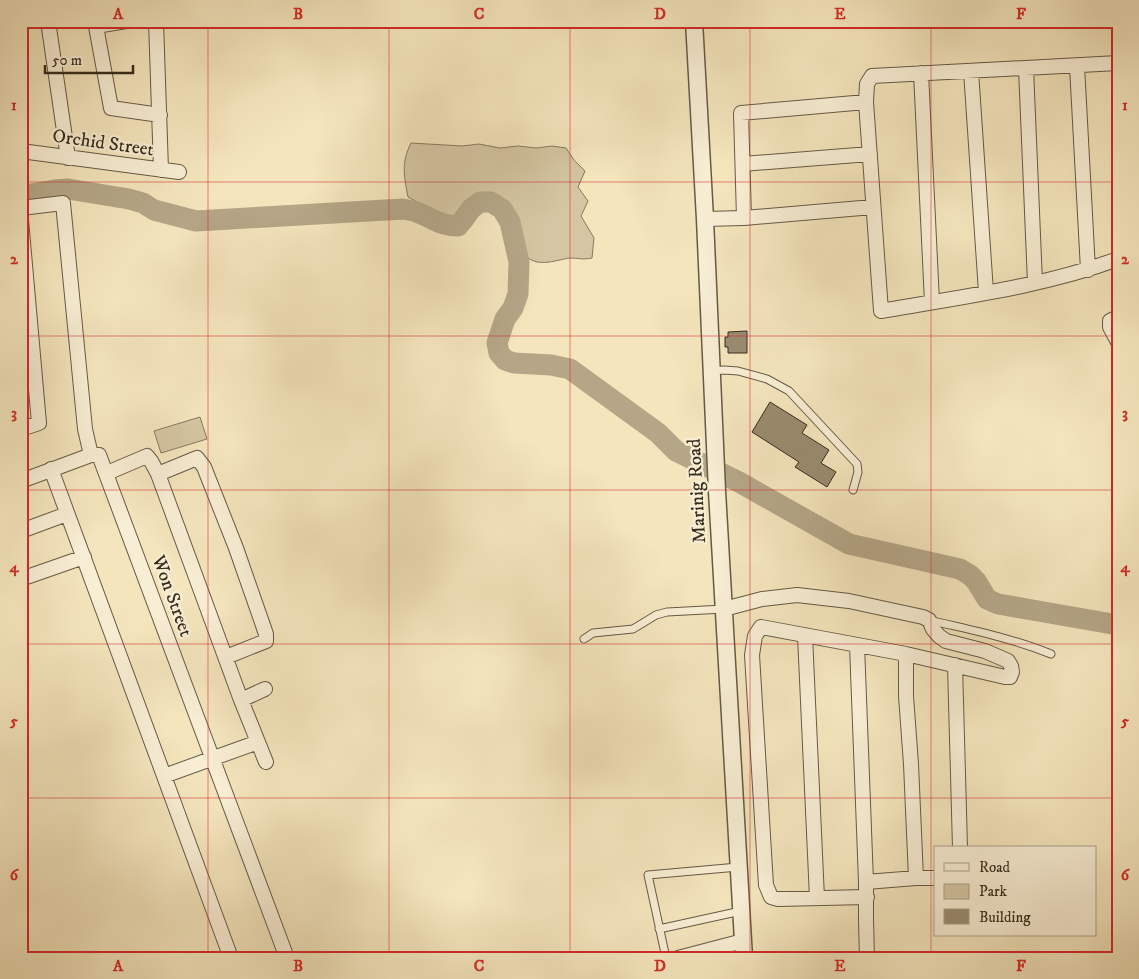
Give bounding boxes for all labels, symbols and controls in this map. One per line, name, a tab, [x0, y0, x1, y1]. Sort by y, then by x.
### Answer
text: A	[112, 4, 124, 24]
text: B	[293, 4, 303, 24]
text: C	[474, 4, 484, 24]
text: D	[654, 4, 666, 24]
text: E	[834, 4, 846, 24]
text: F	[1016, 4, 1026, 24]
scale bar	[45, 42, 132, 74]
text: 50 m	[52, 51, 82, 70]
text: 1	[11, 95, 17, 115]
text: 1	[1122, 95, 1128, 115]
street label: Orchid Street	[51, 125, 155, 161]
text: 2	[10, 249, 19, 269]
text: 2	[1121, 249, 1130, 269]
text: 3	[11, 403, 17, 423]
text: 3	[1122, 403, 1128, 423]
street label: Marinig Road	[683, 438, 711, 544]
street label: Won Street	[146, 551, 197, 640]
text: 4	[8, 557, 19, 577]
text: 4	[1119, 557, 1130, 577]
text: 5	[9, 711, 18, 731]
text: 5	[1120, 711, 1129, 731]
legend	[934, 846, 1096, 936]
text: Road	[979, 858, 1011, 877]
text: 6	[10, 865, 20, 885]
text: 6	[1121, 865, 1131, 885]
text: Park	[979, 882, 1008, 901]
text: Building	[979, 908, 1031, 927]
text: A	[112, 956, 124, 976]
text: B	[293, 956, 303, 976]
text: C	[474, 956, 484, 976]
text: D	[654, 956, 666, 976]
text: E	[834, 956, 846, 976]
text: F	[1016, 956, 1026, 976]

